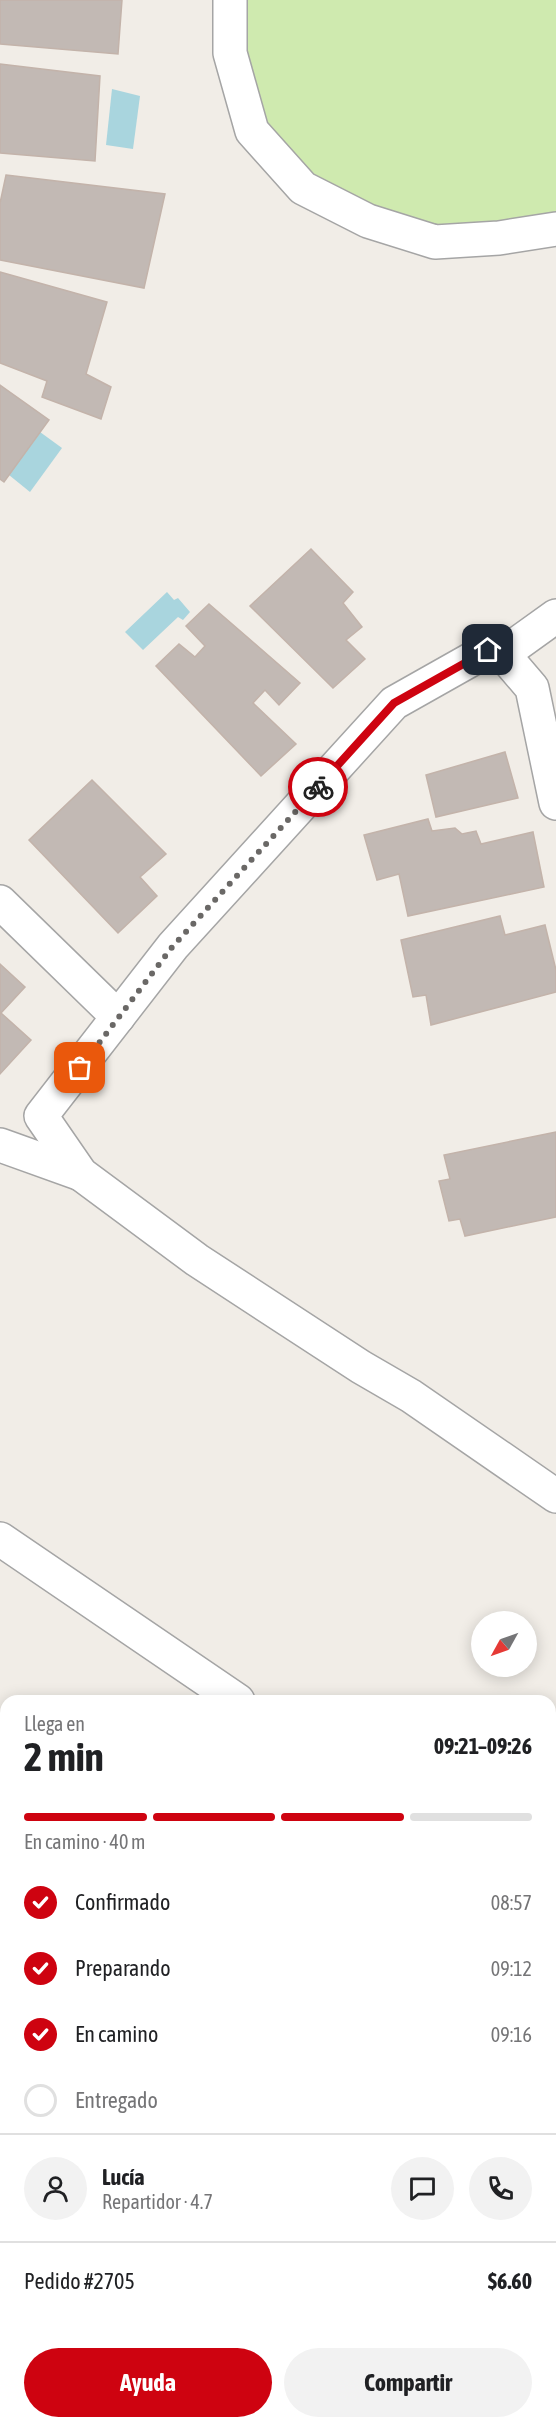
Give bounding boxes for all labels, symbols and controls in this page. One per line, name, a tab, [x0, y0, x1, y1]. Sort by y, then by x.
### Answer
pin	[462, 624, 513, 675]
icon: home	[471, 633, 504, 666]
courier	[288, 757, 348, 817]
icon: bike	[302, 771, 335, 804]
pin	[54, 1042, 105, 1093]
icon: bag	[63, 1051, 96, 1084]
north arrow	[471, 1611, 537, 1677]
map controls	[471, 1611, 537, 1677]
text: Llega en	[24, 1712, 85, 1735]
text: 09:21–09:26	[434, 1733, 532, 1759]
text: 2 min	[24, 1735, 104, 1779]
text: En camino · 40 m	[24, 1830, 145, 1853]
icon: check	[24, 1886, 57, 1919]
text: Confirmado	[75, 1889, 170, 1915]
text: 08:57	[491, 1891, 532, 1914]
icon: check	[24, 1952, 57, 1985]
text: Preparando	[75, 1955, 171, 1981]
text: 09:12	[491, 1957, 532, 1980]
icon: check	[24, 2018, 57, 2051]
text: En camino	[75, 2021, 158, 2047]
text: 09:16	[491, 2023, 532, 2046]
text: Entregado	[75, 2087, 158, 2113]
button: person	[24, 2157, 87, 2220]
button: chat	[391, 2157, 454, 2220]
button: phone	[469, 2157, 532, 2220]
text: Lucía	[102, 2164, 145, 2190]
text: Repartidor · 4.7	[102, 2190, 213, 2213]
text: Pedido #2705	[24, 2268, 135, 2294]
text: $6.60	[488, 2268, 532, 2294]
button: Ayuda	[24, 2348, 272, 2417]
button: Compartir	[284, 2348, 532, 2417]

